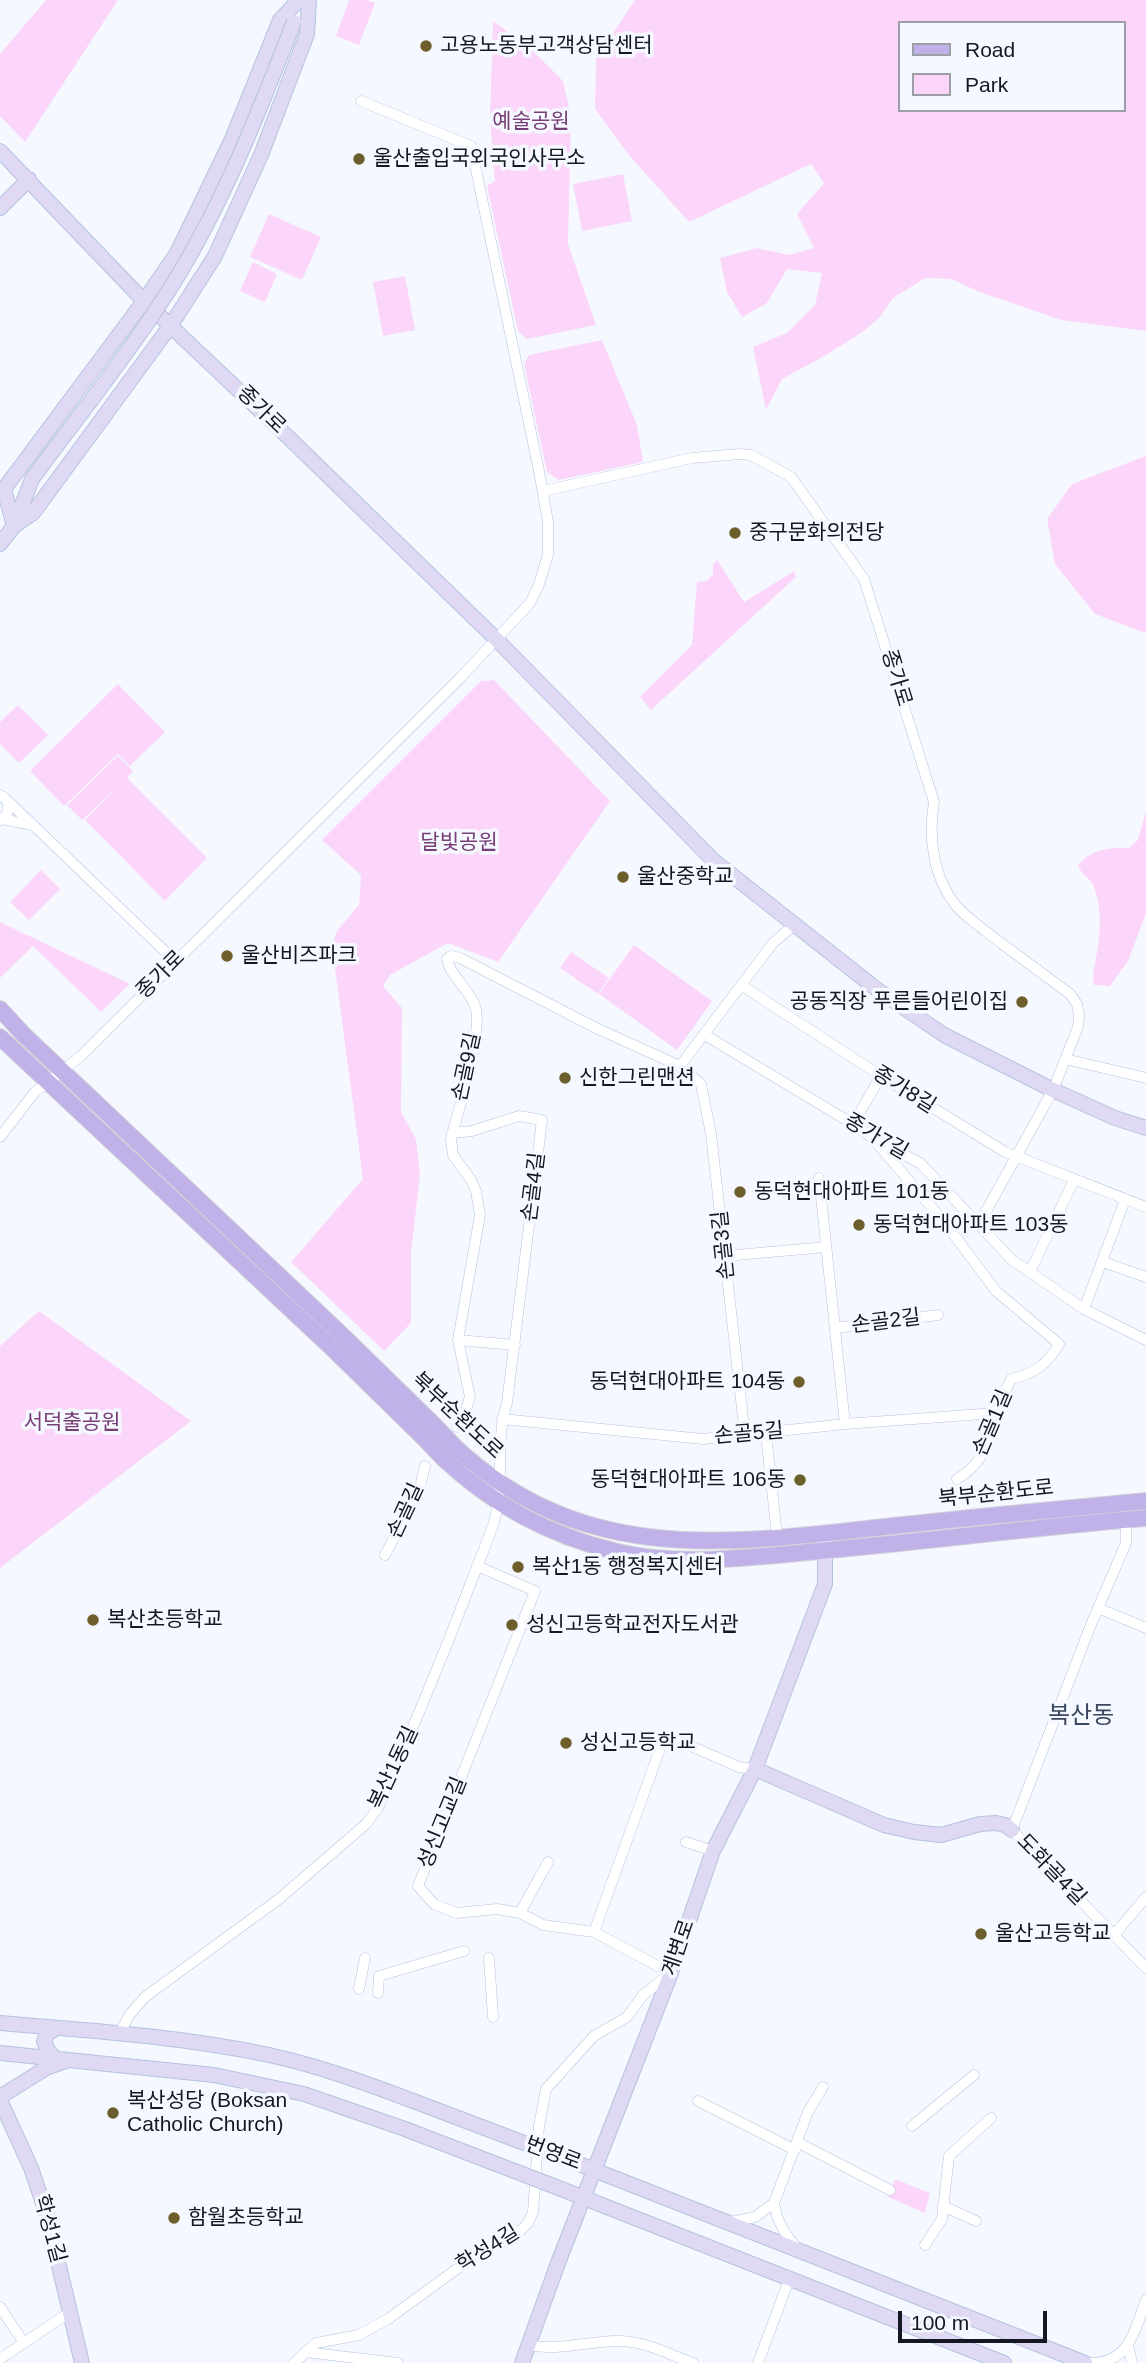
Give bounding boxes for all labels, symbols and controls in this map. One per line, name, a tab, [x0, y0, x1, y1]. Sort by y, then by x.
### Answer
legend	[898, 21, 1125, 112]
place label: 고용노동부고객상담센터	[440, 33, 653, 59]
marker: 고용노동부고객상담센터	[418, 38, 434, 54]
text: Road	[965, 38, 1015, 61]
text: Park	[965, 73, 1008, 96]
park label: 예술공원	[492, 109, 570, 135]
place label: 울산출입국외국인사무소	[373, 146, 586, 172]
marker: 울산출입국외국인사무소	[351, 151, 367, 167]
street label: 종가로	[231, 381, 291, 439]
place label: 중구문화의전당	[749, 520, 884, 546]
marker: 중구문화의전당	[727, 525, 743, 541]
street label: 종가로	[875, 647, 917, 709]
park label: 달빛공원	[420, 830, 498, 856]
place label: 울산중학교	[637, 864, 734, 890]
marker: 울산중학교	[615, 869, 631, 885]
place label: 울산비즈파크	[241, 943, 357, 969]
street label: 종가로	[132, 946, 190, 1004]
marker: 울산비즈파크	[219, 948, 235, 964]
place label: 공동직장 푸른들어린이집	[790, 989, 1008, 1015]
marker: 공동직장 푸른들어린이집	[1014, 994, 1030, 1010]
street label: 손골9길	[447, 1030, 487, 1104]
street label: 종가8길	[868, 1061, 940, 1119]
place label: 신한그린맨션	[579, 1065, 695, 1091]
marker: 신한그린맨션	[557, 1070, 573, 1086]
street label: 종가7길	[840, 1109, 912, 1165]
street label: 손골4길	[517, 1151, 551, 1223]
place label: 동덕현대아파트 101동	[754, 1179, 949, 1205]
marker: 동덕현대아파트 101동	[732, 1184, 748, 1200]
street label: 손골3길	[708, 1209, 740, 1281]
place label: 동덕현대아파트 103동	[873, 1212, 1068, 1238]
marker: 동덕현대아파트 103동	[851, 1217, 867, 1233]
street label: 손골2길	[850, 1305, 922, 1339]
street label: 북부순환도로	[406, 1367, 508, 1465]
place label: 동덕현대아파트 104동	[590, 1369, 785, 1395]
marker: 동덕현대아파트 104동	[791, 1374, 807, 1390]
street label: 손골1길	[968, 1386, 1018, 1460]
park label: 서덕출공원	[24, 1410, 120, 1436]
street label: 손골5길	[713, 1418, 785, 1450]
place label: 동덕현대아파트 106동	[591, 1467, 786, 1493]
marker: 동덕현대아파트 106동	[792, 1472, 808, 1488]
street label: 북부순환도로	[937, 1475, 1055, 1513]
street label: 손골길	[382, 1479, 430, 1543]
place label: 복산1동 행정복지센터	[532, 1554, 723, 1580]
marker: 복산1동 행정복지센터	[510, 1559, 526, 1575]
place label: 복산초등학교	[107, 1607, 223, 1633]
marker: 복산초등학교	[85, 1612, 101, 1628]
place label: 성신고등학교전자도서관	[526, 1612, 739, 1638]
marker: 성신고등학교전자도서관	[504, 1617, 520, 1633]
district label: 복산동	[1048, 1702, 1114, 1730]
street label: 복산1동길	[364, 1722, 424, 1814]
place label: 성신고등학교	[580, 1730, 696, 1756]
marker: 성신고등학교	[558, 1735, 574, 1751]
street label: 성신고교길	[413, 1773, 473, 1873]
street label: 도화골4길	[1011, 1829, 1091, 1911]
street label: 계변로	[658, 1916, 700, 1980]
place label: 울산고등학교	[995, 1921, 1111, 1947]
marker: 울산고등학교	[973, 1926, 989, 1942]
place label: 복산성당 (Boksan Catholic Church)	[127, 2088, 287, 2138]
marker: 복산성당 (Boksan Catholic Church)	[105, 2105, 121, 2121]
street label: 번영로	[521, 2132, 585, 2176]
street label: 학성1길	[28, 2192, 70, 2266]
place label: 함월초등학교	[188, 2205, 304, 2231]
marker: 함월초등학교	[166, 2210, 182, 2226]
street label: 학성4길	[452, 2220, 524, 2278]
scale bar	[901, 2296, 1050, 2340]
text: 100 m	[911, 2311, 969, 2334]

